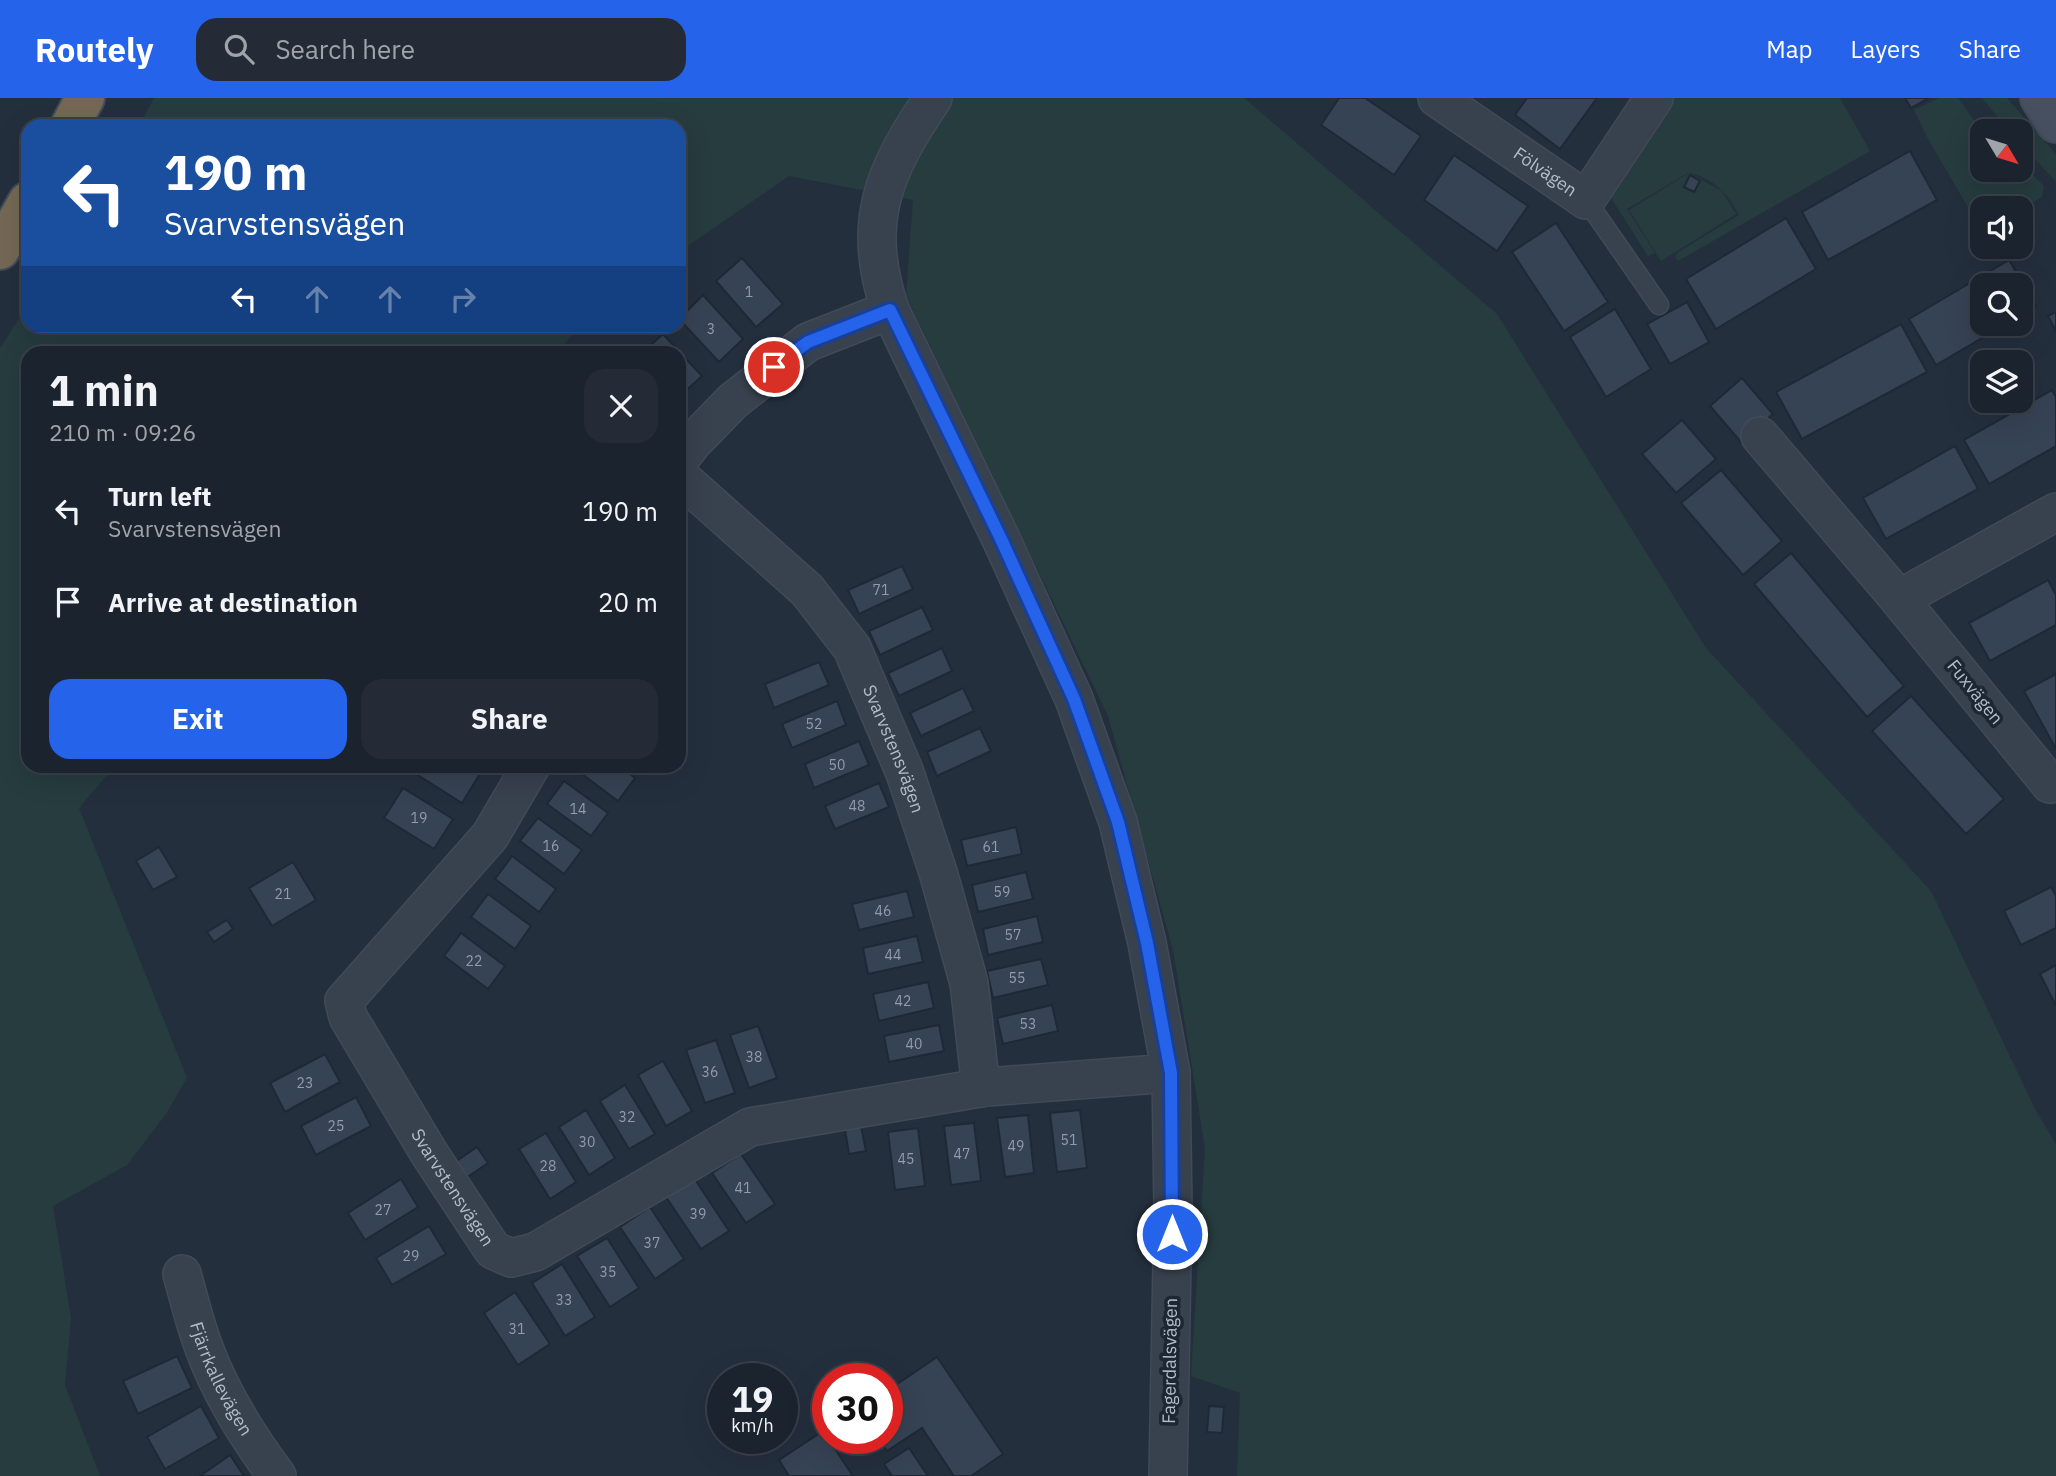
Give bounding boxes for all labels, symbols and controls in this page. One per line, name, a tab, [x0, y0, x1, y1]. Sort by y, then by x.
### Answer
search box	[196, 18, 686, 81]
text: Routely	[35, 28, 154, 71]
icon: search	[220, 30, 258, 68]
text: Search here	[276, 32, 415, 66]
text: Map	[1766, 33, 1813, 65]
text: Layers	[1851, 33, 1921, 65]
text: Share	[1959, 33, 2021, 65]
north arrow	[1970, 119, 2034, 182]
map controls	[1970, 119, 2033, 413]
text: 190 m	[164, 140, 308, 203]
street label: Fölvägen	[1509, 142, 1582, 201]
icon: left	[49, 147, 140, 238]
button: sound	[1970, 196, 2033, 259]
text: Svarvstensvägen	[164, 202, 405, 244]
button: search	[1970, 273, 2033, 336]
icon: left	[225, 280, 263, 318]
icon: ahead	[298, 280, 336, 318]
icon: ahead	[371, 280, 409, 318]
icon: right	[444, 280, 482, 318]
house number: 1	[745, 283, 753, 301]
house number: 3	[707, 320, 715, 338]
pin	[744, 337, 804, 397]
icon: arrive	[755, 348, 793, 386]
button: layers	[1970, 350, 2033, 413]
text: 1 min	[49, 363, 159, 418]
button: close	[584, 369, 658, 443]
text: 210 m · 09:26	[49, 417, 196, 447]
text: Turn left	[108, 479, 211, 513]
icon: left	[49, 492, 87, 530]
text: 190 m	[582, 494, 658, 528]
text: Svarvstensvägen	[108, 513, 281, 543]
house number: 71	[873, 581, 889, 599]
icon: arrive	[49, 583, 87, 621]
text: Arrive at destination	[108, 585, 358, 619]
text: 20 m	[598, 585, 658, 619]
street label: Fuxvägen	[1942, 655, 2008, 729]
button: Exit	[49, 679, 347, 759]
button: Share	[361, 679, 658, 759]
street label: Svarvstensvägen	[858, 681, 929, 816]
house number: 52	[806, 715, 822, 733]
house number: 50	[829, 756, 845, 774]
house number: 48	[849, 797, 865, 815]
house number: 14	[570, 800, 586, 818]
house number: 19	[411, 809, 427, 827]
house number: 16	[543, 837, 559, 855]
house number: 61	[983, 838, 999, 856]
house number: 59	[994, 883, 1010, 901]
house number: 21	[275, 885, 291, 903]
house number: 46	[875, 902, 891, 920]
house number: 57	[1005, 926, 1021, 944]
house number: 44	[885, 946, 901, 964]
house number: 22	[466, 952, 482, 970]
house number: 55	[1009, 969, 1025, 987]
house number: 42	[895, 992, 911, 1010]
house number: 53	[1020, 1015, 1036, 1033]
house number: 40	[906, 1035, 922, 1053]
house number: 38	[746, 1048, 762, 1066]
house number: 36	[702, 1063, 718, 1081]
house number: 23	[297, 1074, 313, 1092]
house number: 32	[619, 1108, 635, 1126]
house number: 25	[328, 1117, 344, 1135]
street label: Svarvstensvägen	[406, 1124, 499, 1251]
house number: 51	[1061, 1131, 1077, 1149]
house number: 30	[579, 1133, 595, 1151]
house number: 49	[1008, 1137, 1024, 1155]
house number: 47	[954, 1145, 970, 1163]
house number: 45	[898, 1150, 914, 1168]
house number: 28	[540, 1157, 556, 1175]
house number: 41	[735, 1179, 751, 1197]
position arrow	[1135, 1197, 1209, 1271]
house number: 27	[375, 1201, 391, 1219]
house number: 39	[690, 1205, 706, 1223]
house number: 37	[644, 1234, 660, 1252]
house number: 29	[403, 1247, 419, 1265]
house number: 35	[600, 1263, 616, 1281]
house number: 33	[556, 1291, 572, 1309]
street label: Fagerdalsvägen	[1157, 1298, 1182, 1424]
street label: Fjärrkallevägen	[185, 1319, 258, 1440]
house number: 31	[509, 1320, 525, 1338]
speed limit sign: 30	[812, 1363, 903, 1454]
text: 19	[731, 1376, 774, 1422]
text: km/h	[731, 1414, 774, 1437]

